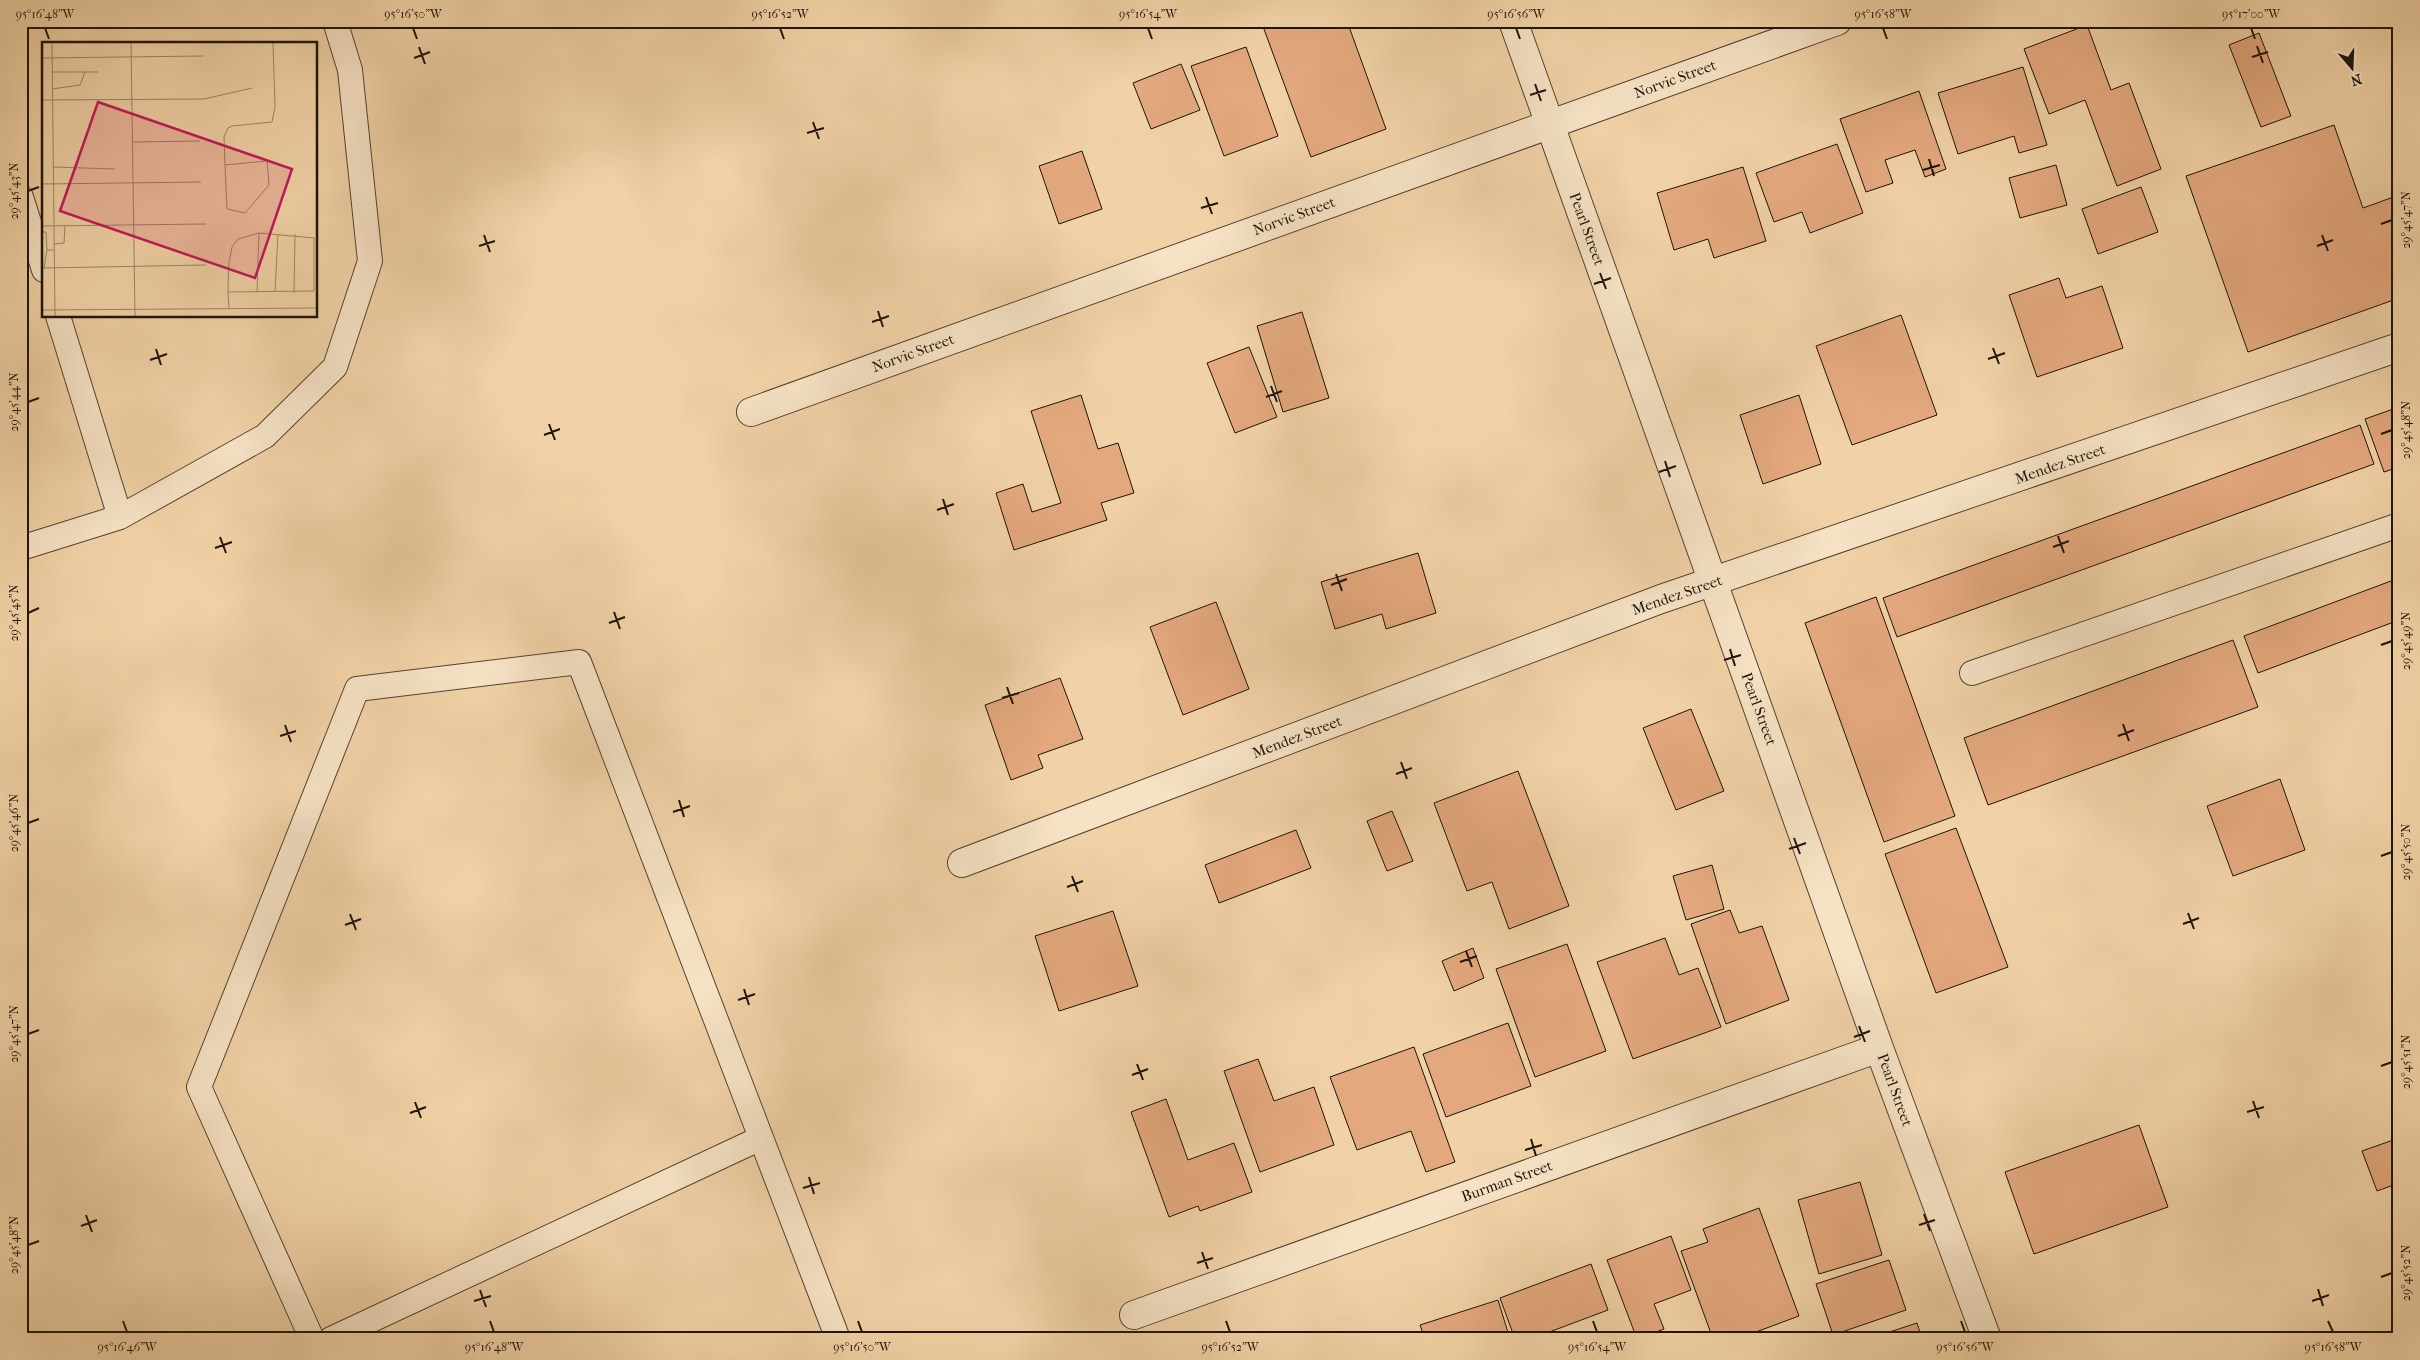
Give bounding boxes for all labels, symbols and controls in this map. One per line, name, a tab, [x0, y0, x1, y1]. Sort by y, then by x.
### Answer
text: 95°16'48"W	[16, 7, 76, 21]
text: 95°16'50"W	[384, 7, 443, 21]
text: 95°16'52"W	[752, 7, 810, 21]
text: 95°16'54"W	[1119, 7, 1178, 21]
text: 95°16'56"W	[1487, 7, 1546, 21]
text: 95°16'58"W	[1855, 7, 1913, 21]
text: 95°17'00"W	[2222, 7, 2281, 21]
inset map	[42, 42, 318, 318]
north arrow	[2328, 42, 2378, 92]
street label: Norvic Street	[1631, 56, 1719, 102]
text: N	[2348, 70, 2364, 90]
text: 29°45'43"N	[7, 162, 21, 220]
street label: Pearl Street	[1565, 190, 1609, 269]
text: 29°45'47"N	[2399, 191, 2413, 249]
street label: Norvic Street	[1250, 193, 1338, 239]
street label: Norvic Street	[869, 330, 957, 376]
text: 29°45'44"N	[7, 372, 21, 432]
text: 29°45'48"N	[2399, 401, 2413, 459]
street label: Mendez Street	[2012, 440, 2108, 488]
street label: Mendez Street	[1629, 571, 1725, 619]
text: 29°45'45"N	[7, 584, 21, 642]
text: 29°45'49"N	[2399, 612, 2413, 670]
street label: Pearl Street	[1737, 670, 1781, 749]
street label: Mendez Street	[1250, 711, 1345, 762]
text: 29°45'46"N	[7, 794, 21, 852]
text: 29°45'50"N	[2399, 824, 2413, 880]
text: 29°45'47"N	[7, 1005, 21, 1063]
text: 29°45'51"N	[2399, 1035, 2413, 1089]
street label: Pearl Street	[1873, 1051, 1917, 1130]
street label: Burman Street	[1459, 1156, 1556, 1206]
text: 29°45'48"N	[7, 1216, 21, 1274]
text: 29°45'52"N	[2399, 1245, 2413, 1301]
text: 95°16'46"W	[97, 1340, 158, 1354]
text: 95°16'48"W	[465, 1340, 525, 1354]
text: 95°16'50"W	[833, 1340, 892, 1354]
text: 95°16'52"W	[1202, 1340, 1260, 1354]
text: 95°16'54"W	[1568, 1340, 1627, 1354]
text: 95°16'56"W	[1936, 1340, 1995, 1354]
text: 95°16'58"W	[2305, 1340, 2363, 1354]

